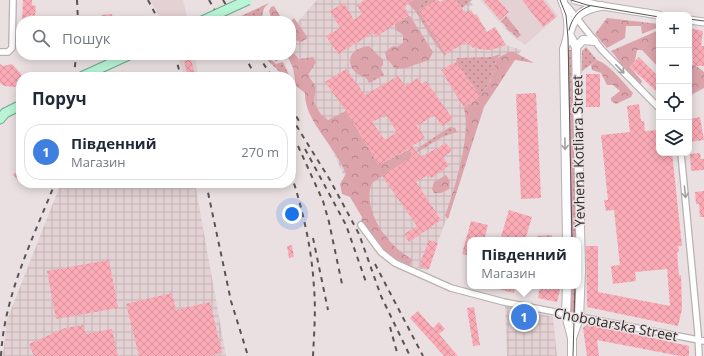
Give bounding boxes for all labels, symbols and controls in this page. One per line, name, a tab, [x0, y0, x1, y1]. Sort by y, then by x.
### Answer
map controls	[656, 12, 692, 156]
button: +	[656, 12, 692, 48]
search box	[16, 16, 296, 60]
icon: search	[30, 27, 52, 49]
text: Пошук	[62, 28, 111, 48]
button: −	[656, 48, 692, 84]
one-way arrow	[616, 64, 625, 74]
street label: Yevhena Kotliara Street	[567, 75, 589, 227]
button: locate	[656, 84, 692, 120]
text: Поруч	[32, 87, 87, 110]
button: layers	[656, 120, 692, 156]
text: Південний	[71, 133, 156, 153]
one-way arrow	[561, 137, 569, 150]
text: 1	[42, 143, 50, 161]
text: 270 m	[241, 143, 279, 161]
text: Магазин	[71, 153, 126, 171]
one-way arrow	[681, 185, 688, 198]
your location	[282, 204, 302, 224]
popup	[467, 237, 581, 289]
text: Південний	[481, 244, 567, 264]
text: Магазин	[481, 264, 536, 282]
pin: 1	[511, 302, 537, 332]
street label: Chobotarska Street	[552, 303, 680, 345]

